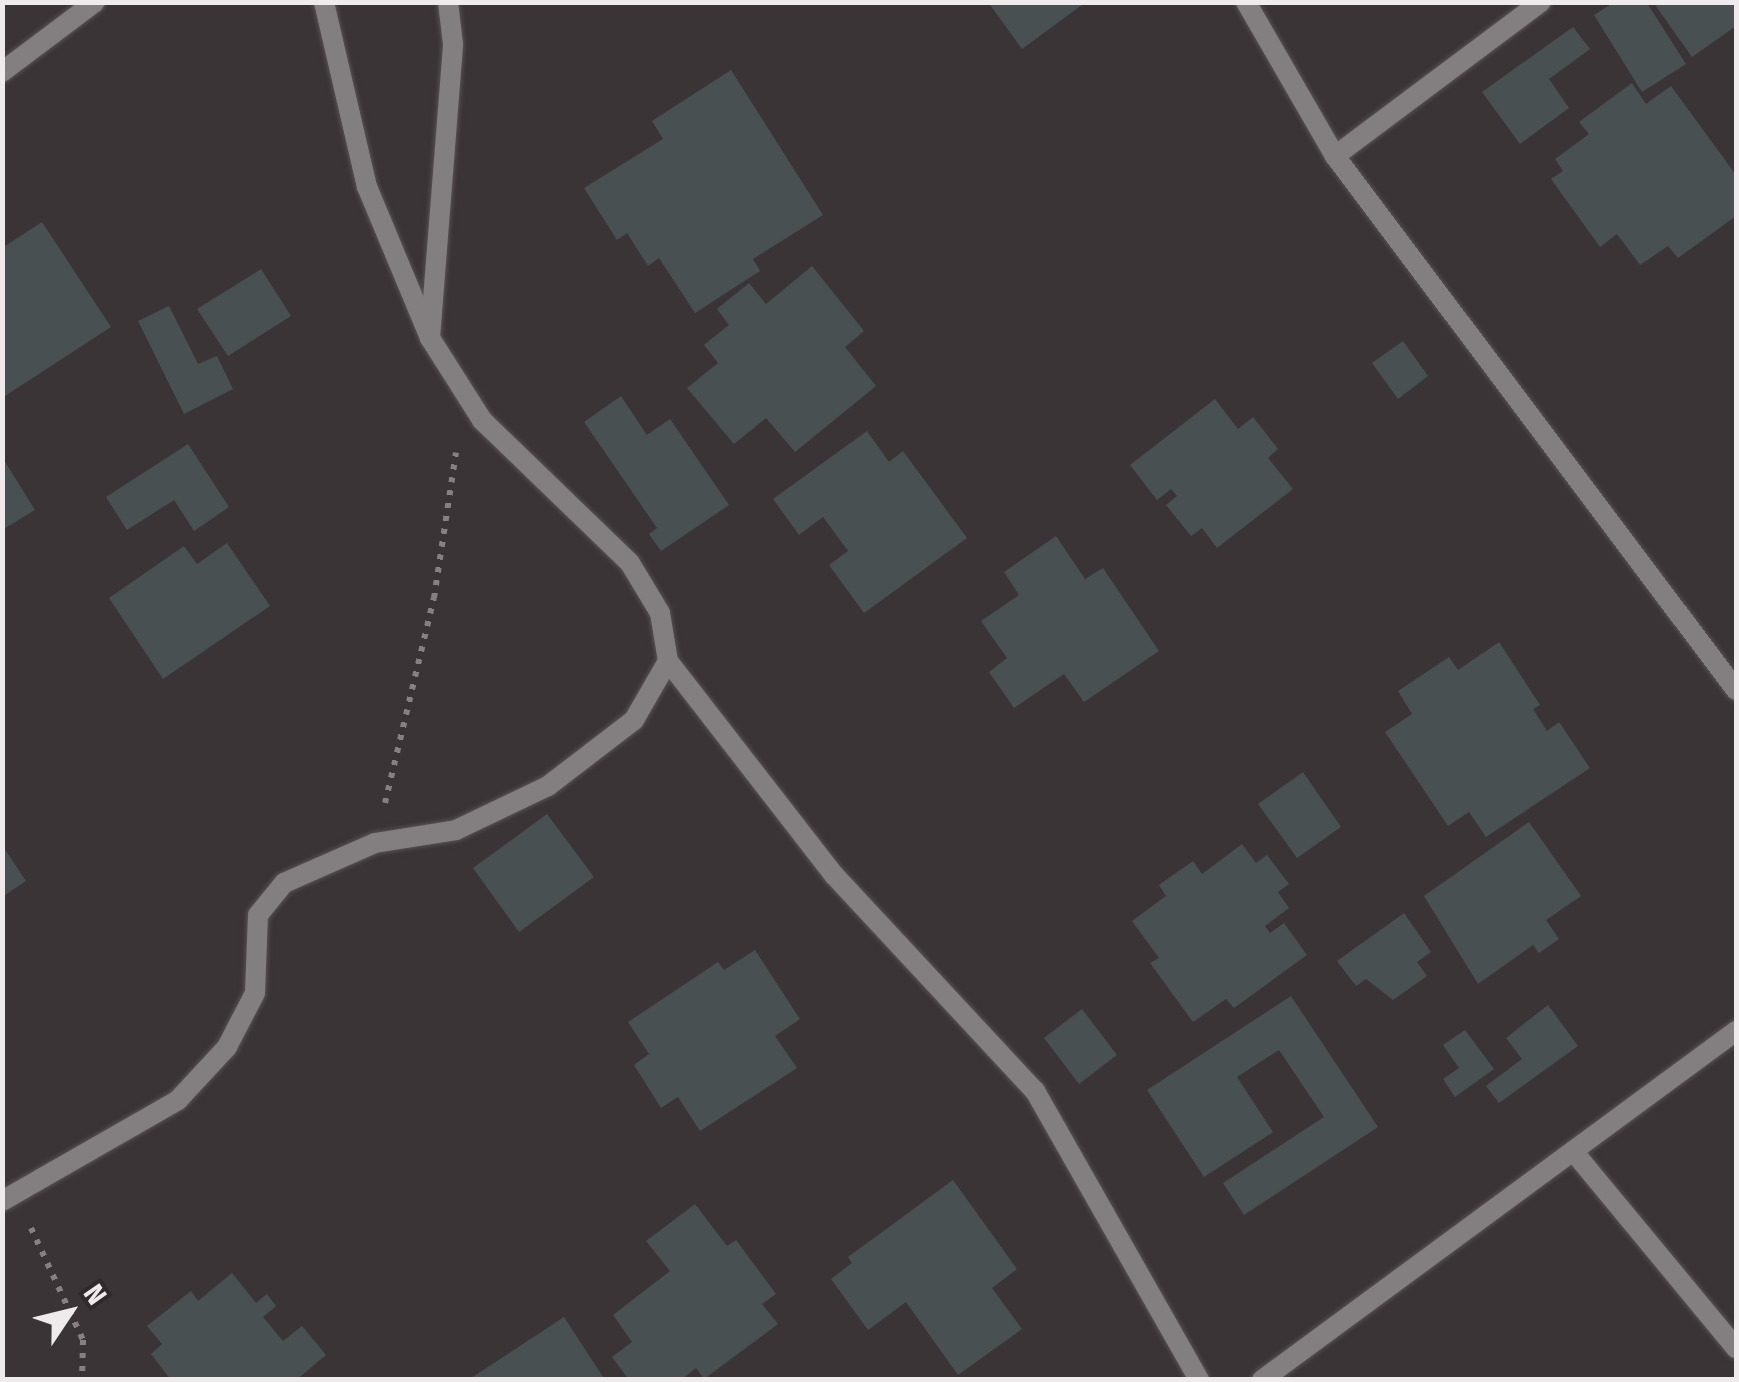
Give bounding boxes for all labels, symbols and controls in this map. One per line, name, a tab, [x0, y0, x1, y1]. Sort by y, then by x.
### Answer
north arrow	[20, 1262, 120, 1362]
text: N	[77, 1278, 113, 1311]

